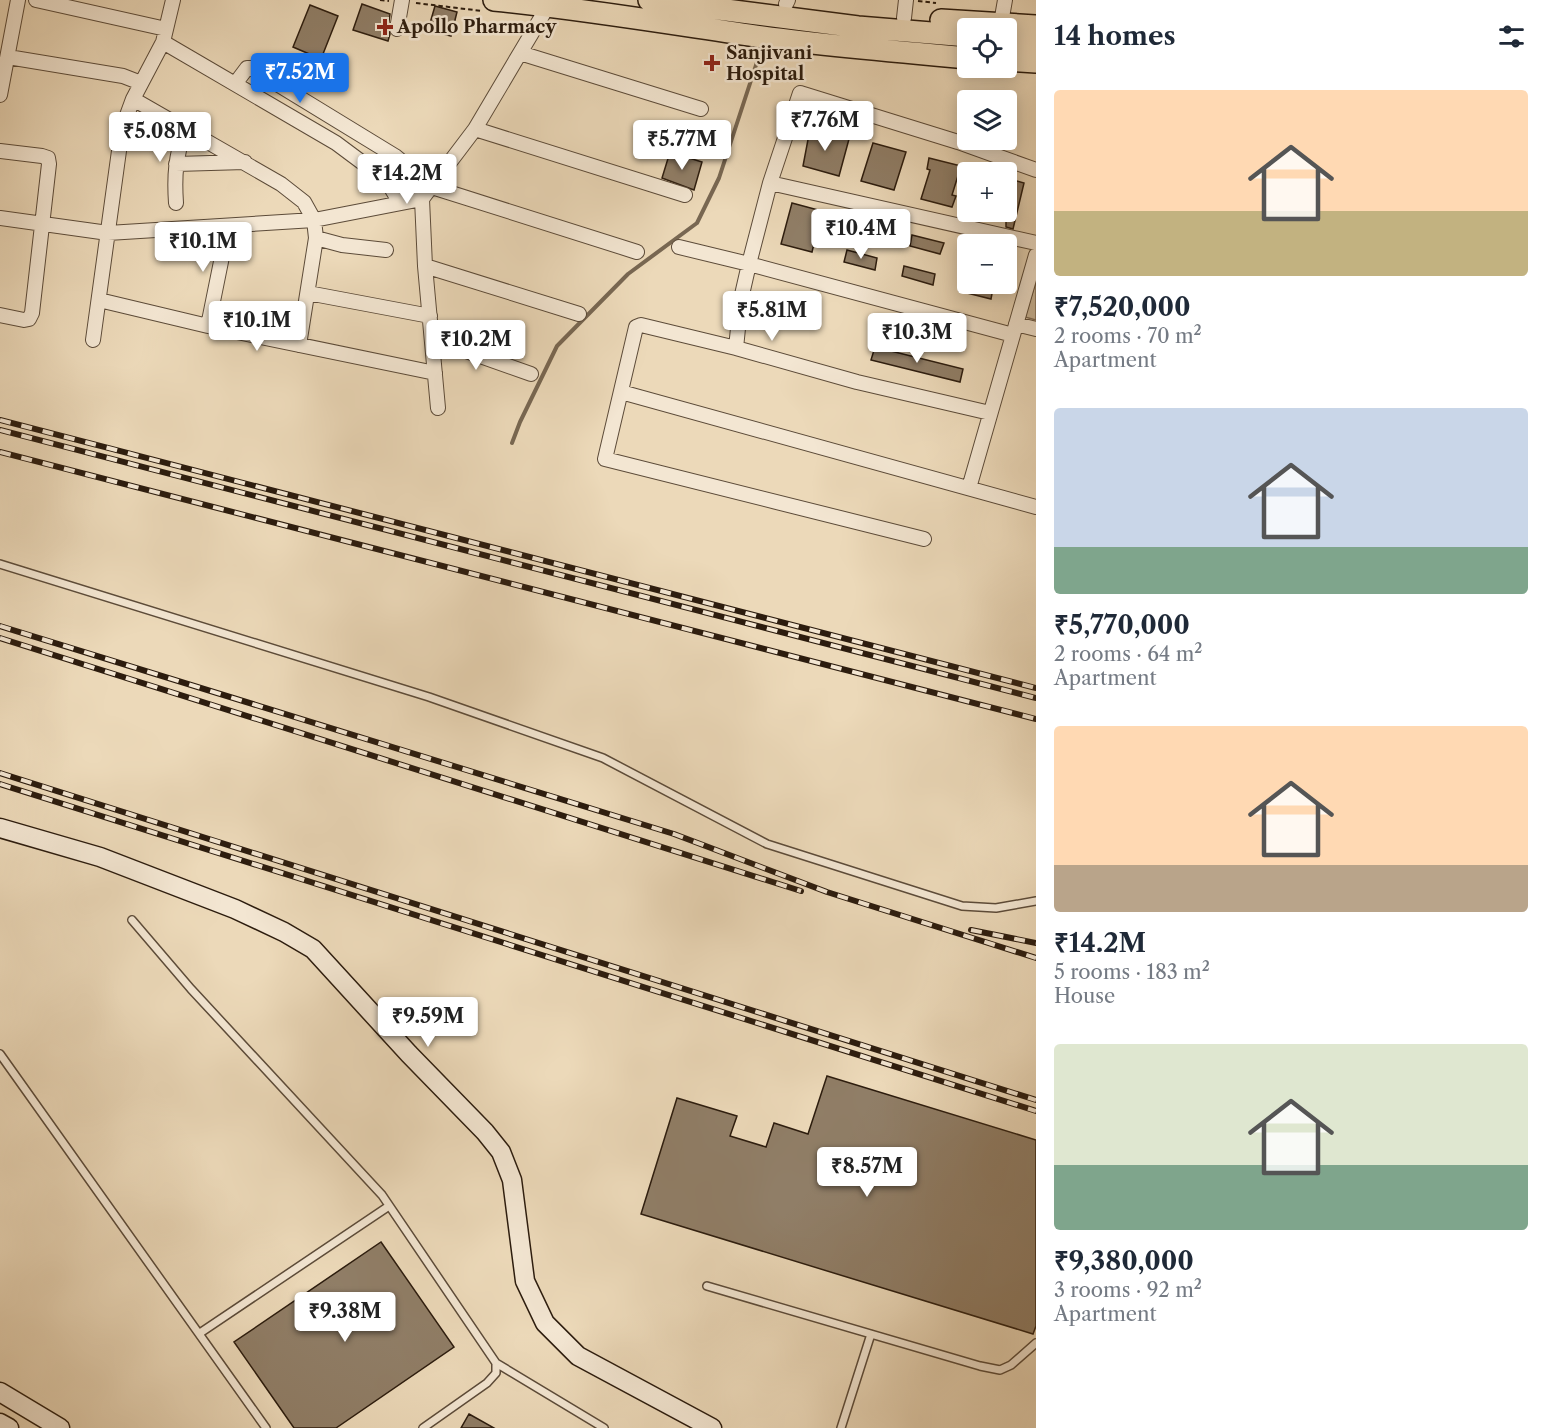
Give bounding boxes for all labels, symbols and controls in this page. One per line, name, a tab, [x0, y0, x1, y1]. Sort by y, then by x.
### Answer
place label: Apollo Pharmacy	[396, 16, 557, 38]
map controls	[957, 18, 1017, 294]
button: locate	[957, 18, 1017, 78]
marker: Apollo Pharmacy	[378, 20, 392, 34]
text: 14 homes	[1054, 20, 1176, 52]
icon: filters	[1495, 20, 1528, 53]
place label: Sanjivani Hospital	[726, 42, 813, 85]
pin: ₹7.52M	[251, 53, 349, 104]
marker: Sanjivani Hospital	[703, 54, 721, 72]
text: ₹7.52M	[265, 60, 335, 84]
button: layers	[957, 90, 1017, 150]
pin: ₹7.76M	[776, 101, 874, 152]
text: ₹7.76M	[790, 108, 860, 132]
pin: ₹5.08M	[111, 112, 209, 163]
text: ₹5.08M	[123, 119, 197, 143]
pin: ₹5.77M	[633, 120, 731, 171]
text: ₹5.77M	[647, 127, 717, 151]
icon: home	[1237, 129, 1345, 237]
pin: ₹14.2M	[358, 154, 456, 205]
text: ₹14.2M	[372, 161, 442, 185]
button: +	[957, 162, 1017, 222]
pin: ₹10.4M	[812, 209, 910, 260]
text: ₹10.4M	[825, 216, 897, 240]
pin: ₹10.1M	[154, 222, 252, 273]
text: ₹10.1M	[169, 229, 237, 253]
button: −	[957, 234, 1017, 294]
pin: ₹5.81M	[723, 291, 821, 342]
text: ₹7,520,000	[1054, 291, 1191, 323]
text: ₹5.81M	[737, 298, 807, 322]
pin: ₹10.1M	[208, 301, 306, 352]
text: ₹10.1M	[223, 308, 291, 332]
pin: ₹10.3M	[868, 313, 966, 364]
pin: ₹10.2M	[427, 320, 525, 371]
text: ₹10.3M	[882, 320, 952, 344]
text: 2 rooms · 70 m²	[1054, 324, 1202, 348]
text: ₹10.2M	[440, 327, 512, 351]
text: Apartment	[1054, 348, 1157, 372]
icon: home	[1237, 447, 1345, 555]
text: ₹5,770,000	[1054, 609, 1190, 641]
text: 2 rooms · 64 m²	[1054, 642, 1203, 666]
text: Apartment	[1054, 666, 1157, 690]
icon: home	[1237, 765, 1345, 873]
text: ₹14.2M	[1054, 927, 1146, 959]
text: 5 rooms · 183 m²	[1054, 960, 1210, 984]
text: House	[1054, 984, 1115, 1008]
pin: ₹9.59M	[379, 997, 477, 1048]
text: ₹9.59M	[392, 1004, 464, 1028]
icon: home	[1237, 1083, 1345, 1191]
pin: ₹8.57M	[818, 1147, 916, 1198]
text: ₹8.57M	[831, 1154, 903, 1178]
text: ₹9,380,000	[1054, 1245, 1194, 1277]
text: 3 rooms · 92 m²	[1054, 1278, 1202, 1302]
pin: ₹9.38M	[296, 1292, 394, 1343]
text: ₹9.38M	[309, 1299, 381, 1323]
text: Apartment	[1054, 1302, 1157, 1326]

